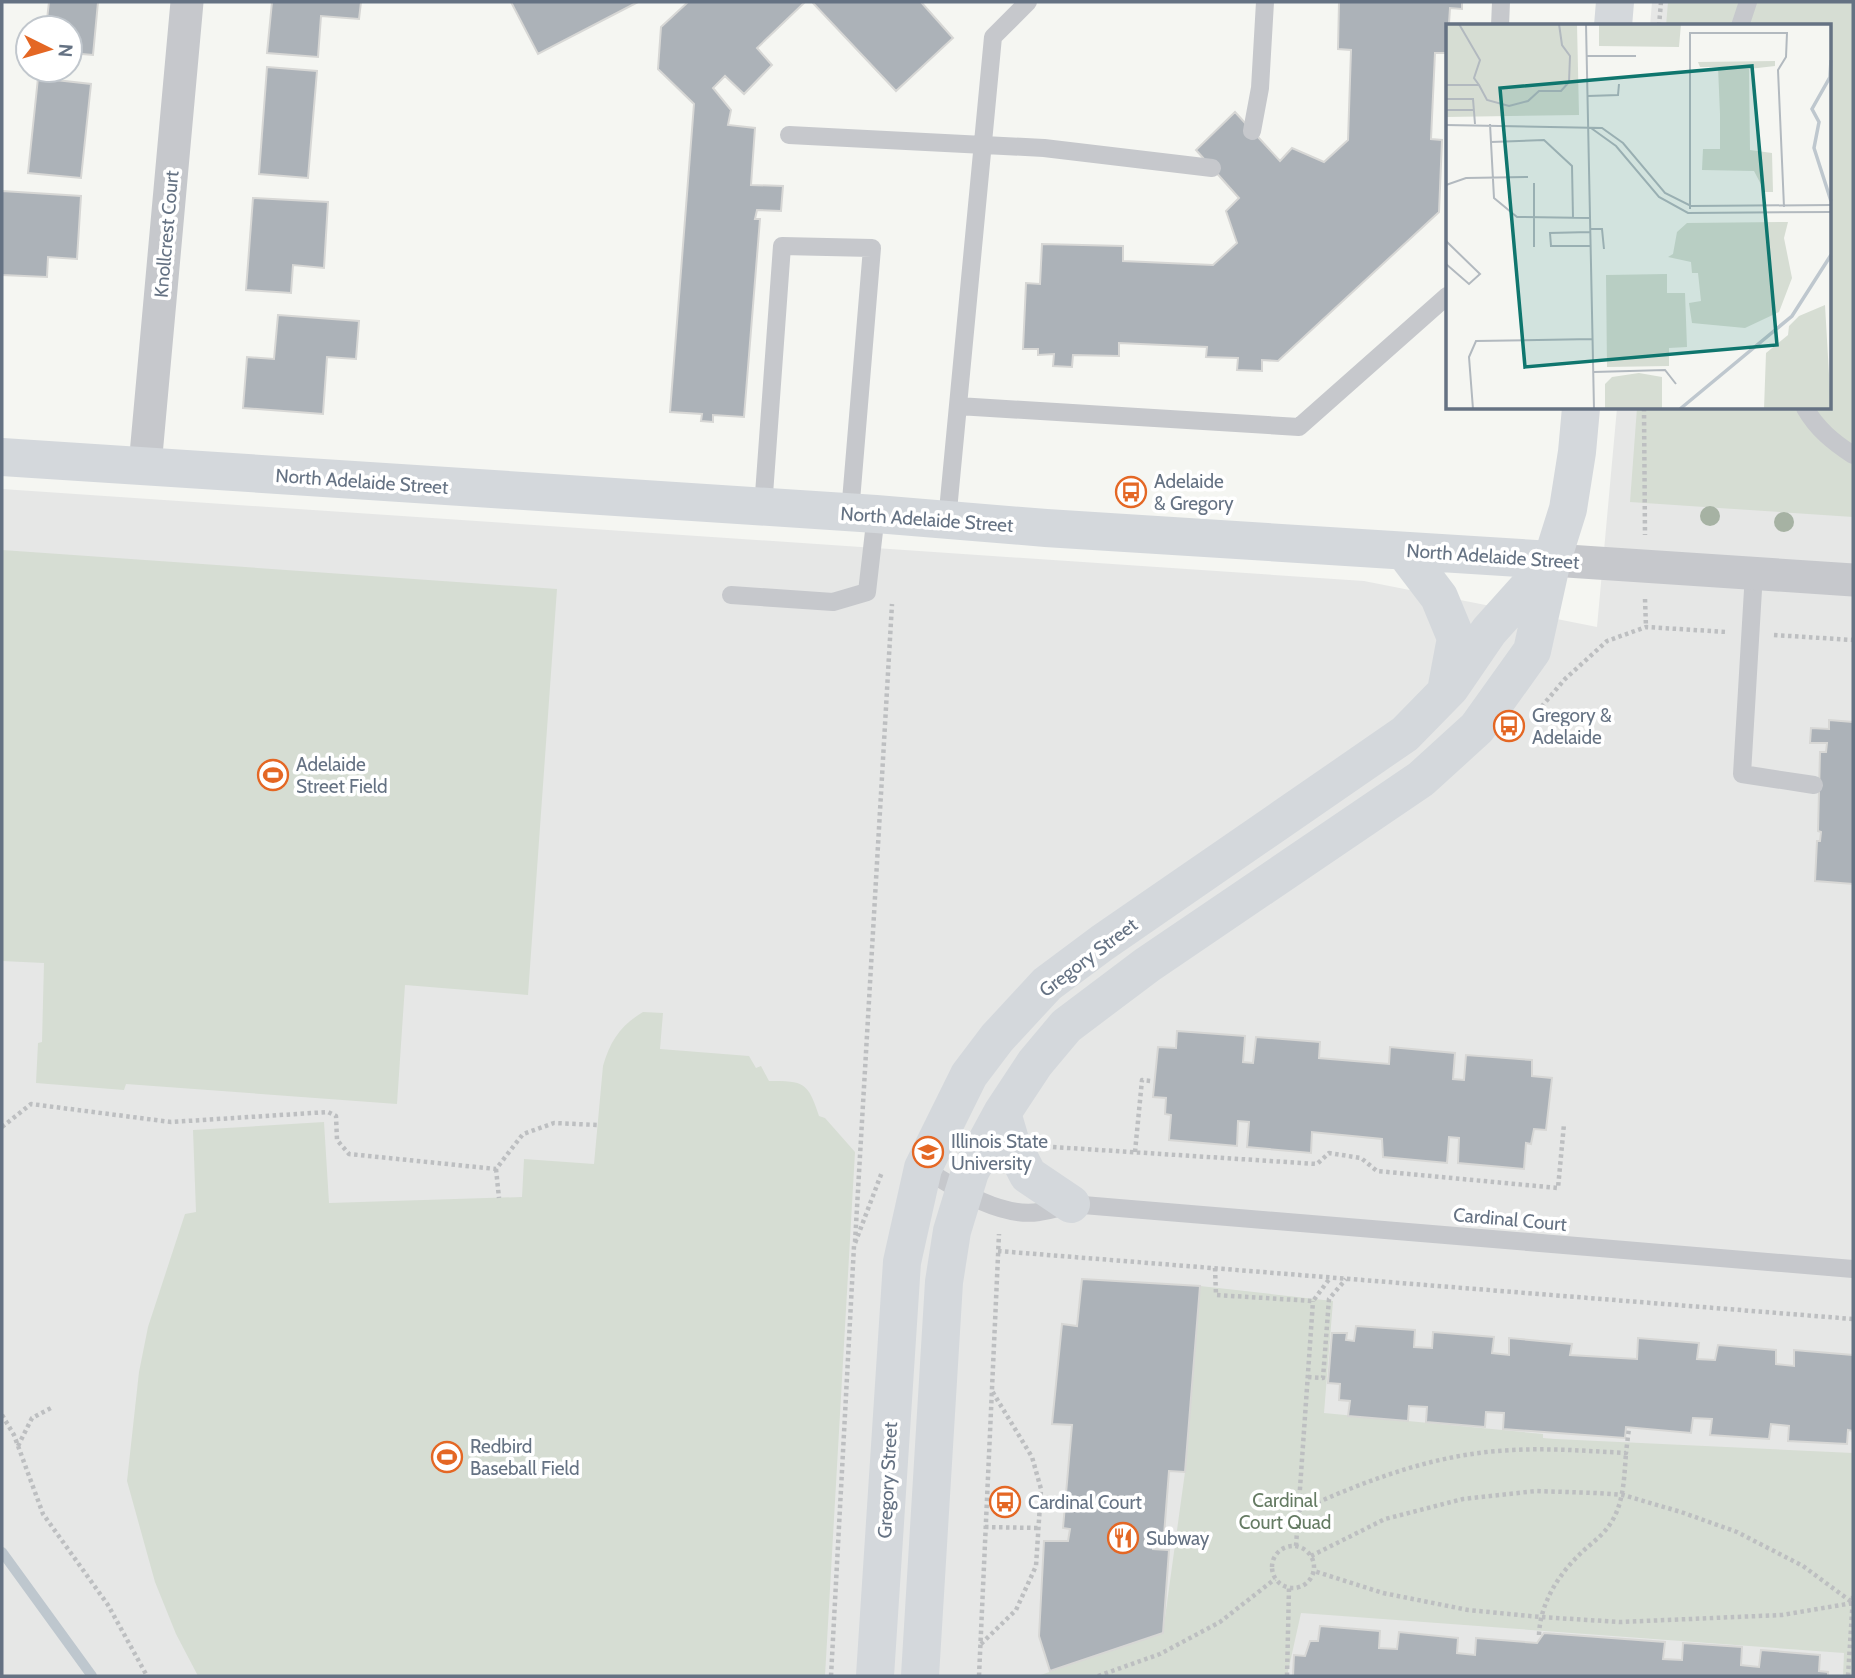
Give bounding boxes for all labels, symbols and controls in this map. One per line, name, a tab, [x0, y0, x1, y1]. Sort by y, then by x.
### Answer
north arrow	[14, 14, 84, 84]
inset map	[1446, 24, 1830, 410]
text: N	[53, 43, 77, 58]
street label: Knollcrest Court	[149, 169, 184, 299]
street label: North Adelaide Street	[275, 464, 450, 499]
place label: Adelaide & Gregory	[1154, 470, 1234, 515]
bus stop icon: Adelaide & Gregory	[1114, 475, 1148, 509]
street label: North Adelaide Street	[840, 502, 1015, 537]
street label: North Adelaide Street	[1406, 539, 1581, 574]
place label: Gregory & Adelaide	[1532, 704, 1612, 749]
bus stop icon: Gregory & Adelaide	[1492, 709, 1526, 743]
place label: Adelaide Street Field	[296, 753, 388, 798]
sports icon: Adelaide Street Field	[256, 758, 290, 792]
street label: Gregory Street	[1035, 913, 1142, 1002]
place label: Illinois State University	[951, 1130, 1048, 1175]
school or university icon: Illinois State University	[911, 1135, 945, 1169]
street label: Cardinal Court	[1452, 1203, 1568, 1236]
street label: Gregory Street	[873, 1421, 902, 1539]
place label: Redbird Baseball Field	[470, 1435, 579, 1480]
sports icon: Redbird Baseball Field	[430, 1440, 464, 1474]
bus stop icon: Cardinal Court	[988, 1485, 1022, 1519]
park label: Cardinal Court Quad	[1239, 1489, 1331, 1534]
place label: Cardinal Court	[1028, 1491, 1143, 1514]
restaurant icon: Subway	[1106, 1521, 1140, 1555]
place label: Subway	[1146, 1527, 1210, 1550]

